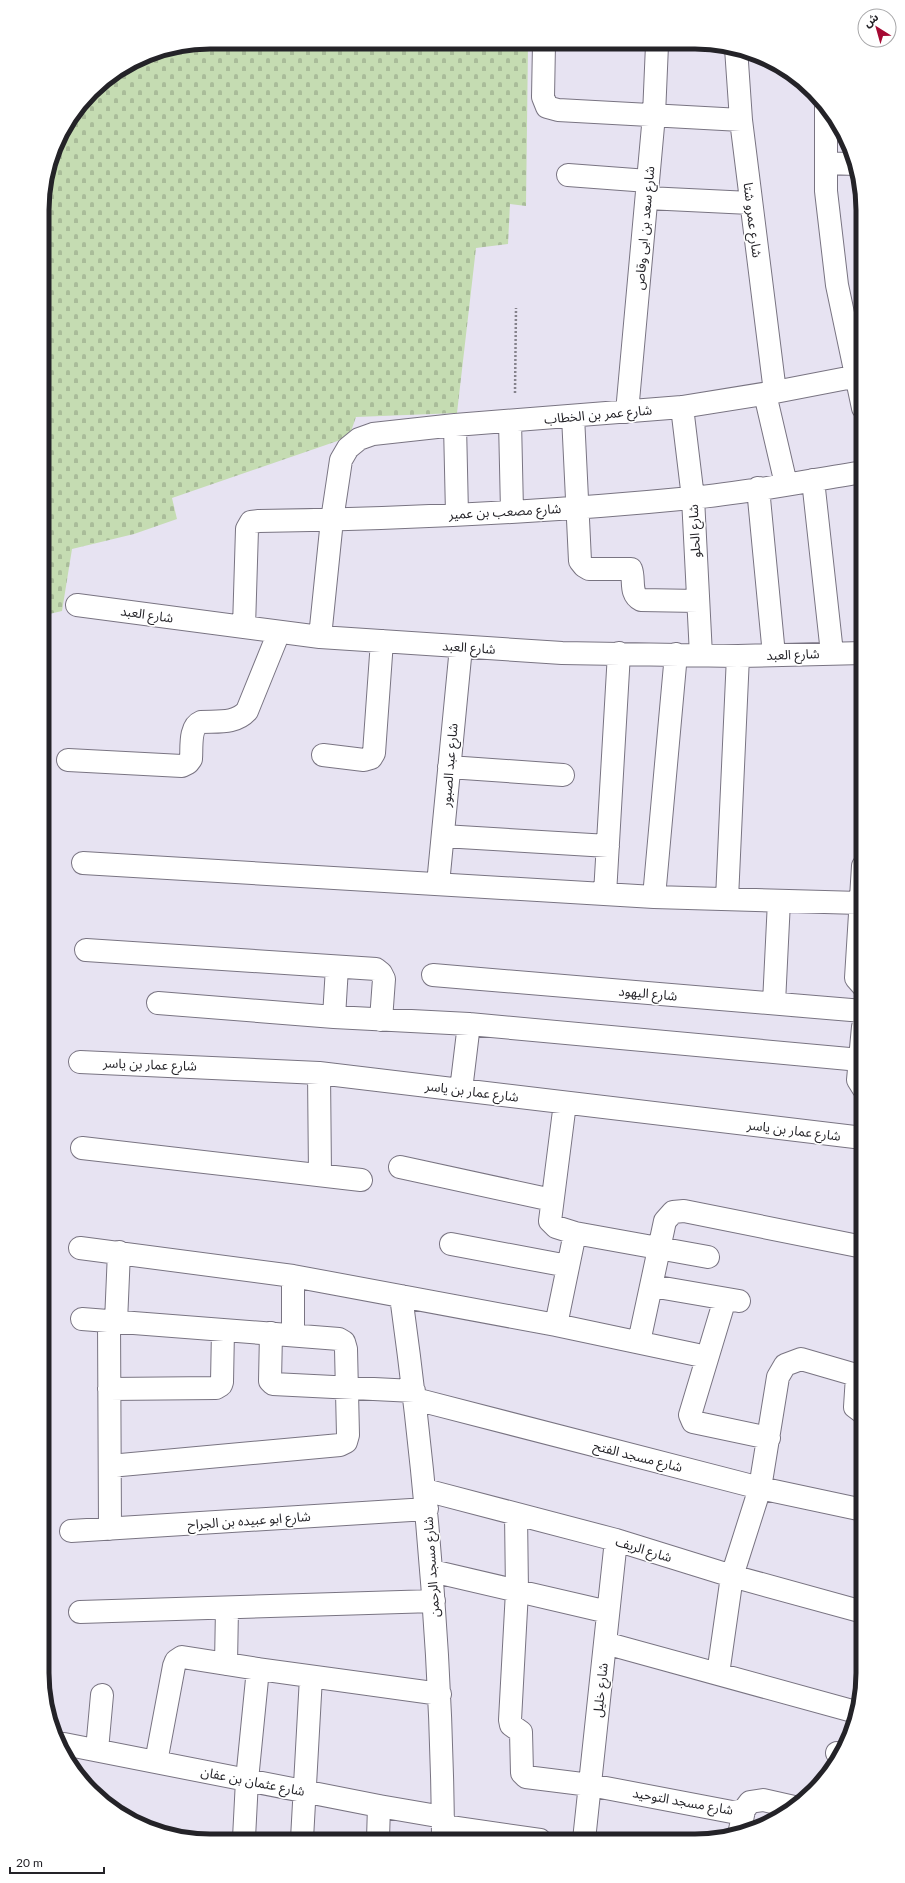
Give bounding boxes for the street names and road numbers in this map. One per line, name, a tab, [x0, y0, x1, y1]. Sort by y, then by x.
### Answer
street label: شارع سعد بن ابى وقاص	[631, 166, 660, 291]
street label: شارع عمرو شتا	[737, 181, 766, 259]
street label: شارع عمر بن الخطاب	[543, 401, 653, 430]
street label: شارع مصعب بن عمير	[447, 500, 562, 525]
street label: شارع الحلو	[685, 504, 706, 558]
street label: شارع العبد	[119, 602, 175, 629]
street label: شارع العبد	[442, 637, 496, 660]
street label: شارع العبد	[766, 645, 820, 666]
street label: شارع عبد الصبور	[437, 722, 464, 809]
street label: شارع اليهود	[618, 982, 678, 1007]
street label: شارع عمار بن ياسر	[102, 1054, 197, 1077]
street label: شارع عمار بن ياسر	[423, 1077, 520, 1108]
street label: شارع عمار بن ياسر	[745, 1116, 842, 1147]
street label: شارع مسجد الفتح	[591, 1437, 684, 1478]
street label: شارع ابو عبيده بن الجراح	[187, 1508, 311, 1535]
street label: شارع مسجد الرحمن	[420, 1516, 445, 1618]
street label: شارع الريف	[613, 1533, 674, 1568]
street label: شارع خليل	[589, 1662, 614, 1718]
street label: شارع عثمان بن عفان	[199, 1763, 306, 1802]
street label: شارع مسجد التوحيد	[631, 1784, 735, 1821]

